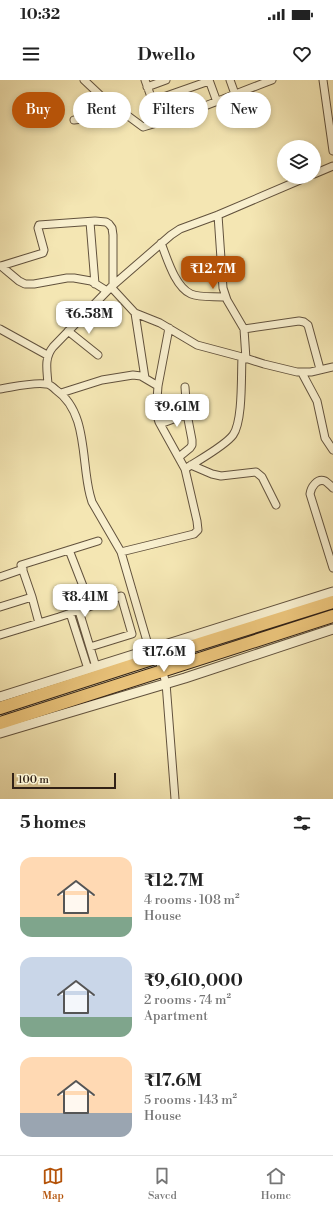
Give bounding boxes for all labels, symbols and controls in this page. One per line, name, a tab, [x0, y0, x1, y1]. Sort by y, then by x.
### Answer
text: 10:32	[20, 5, 60, 24]
icon: menu	[20, 43, 42, 65]
text: Dwello	[138, 43, 195, 66]
icon: heart	[291, 43, 313, 65]
chip: Buy	[12, 92, 65, 128]
chip: Rent	[73, 92, 131, 128]
chip: Filters	[139, 92, 208, 128]
chip: New	[216, 92, 271, 128]
map controls	[277, 140, 321, 184]
button: layers	[277, 140, 321, 184]
pin: ₹12.7M	[180, 256, 246, 290]
text: ₹12.7M	[190, 261, 236, 277]
pin: ₹6.58M	[56, 301, 122, 335]
text: ₹6.58M	[65, 306, 113, 322]
pin: ₹9.61M	[144, 394, 210, 428]
text: ₹9.61M	[154, 399, 200, 415]
pin: ₹8.41M	[52, 584, 118, 618]
text: ₹8.41M	[62, 589, 108, 605]
pin: ₹17.6M	[131, 639, 197, 673]
text: ₹17.6M	[142, 644, 186, 660]
scale bar	[12, 771, 116, 790]
text: 100 m	[18, 773, 49, 787]
text: 5 homes	[20, 812, 86, 834]
icon: filters	[291, 812, 313, 834]
text: ₹12.7M	[144, 870, 204, 892]
icon: home	[52, 873, 100, 921]
text: 4 rooms · 108 m²	[144, 892, 239, 908]
text: House	[144, 908, 181, 924]
text: ₹9,610,000	[144, 970, 243, 992]
icon: home	[52, 973, 100, 1021]
text: 2 rooms · 74 m²	[144, 992, 231, 1008]
text: Apartment	[144, 1008, 208, 1024]
text: ₹17.6M	[144, 1070, 202, 1092]
icon: home	[52, 1073, 100, 1121]
text: 5 rooms · 143 m²	[144, 1092, 237, 1108]
text: House	[144, 1108, 181, 1124]
tab: Map	[42, 1165, 64, 1203]
tab: Saved	[148, 1165, 177, 1203]
tab: Home	[261, 1165, 291, 1203]

